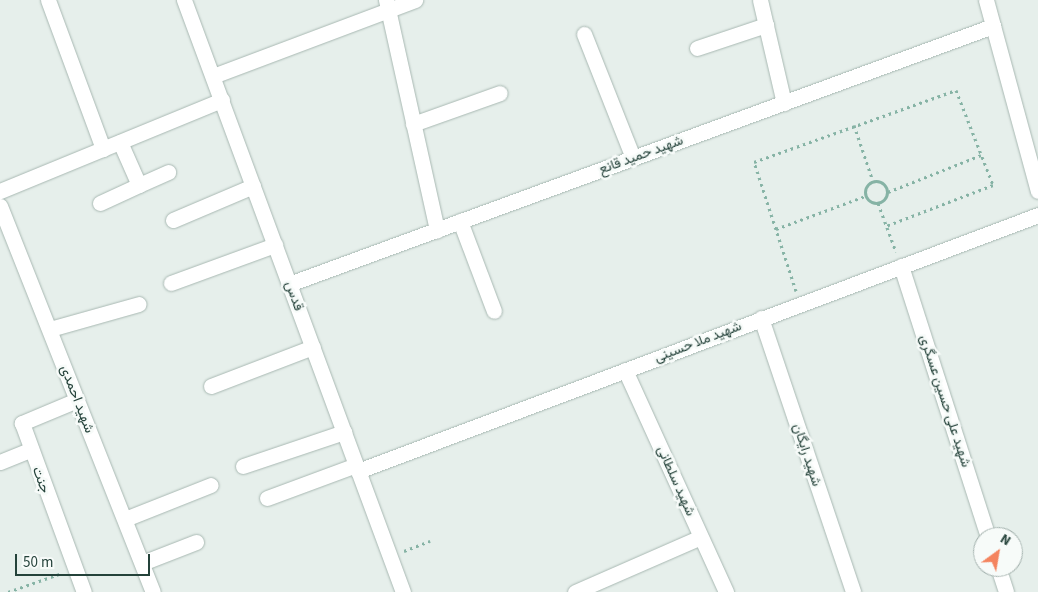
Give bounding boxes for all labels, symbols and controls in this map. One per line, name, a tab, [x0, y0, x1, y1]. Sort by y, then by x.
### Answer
street label: شهید حمید قانع	[597, 132, 685, 178]
street label: قدس	[281, 279, 307, 313]
street label: شهید ملا حسینی	[652, 318, 744, 366]
street label: شهید علی حسین عسگری	[916, 333, 974, 469]
street label: شهید احمدی	[56, 363, 98, 435]
street label: شهید رایگان	[789, 421, 825, 489]
street label: شهید سلطانی	[653, 443, 699, 519]
street label: جنت	[28, 464, 54, 496]
north arrow	[973, 527, 1023, 577]
text: N	[996, 529, 1015, 551]
scale bar	[18, 544, 152, 576]
text: 50 m	[23, 552, 53, 573]

